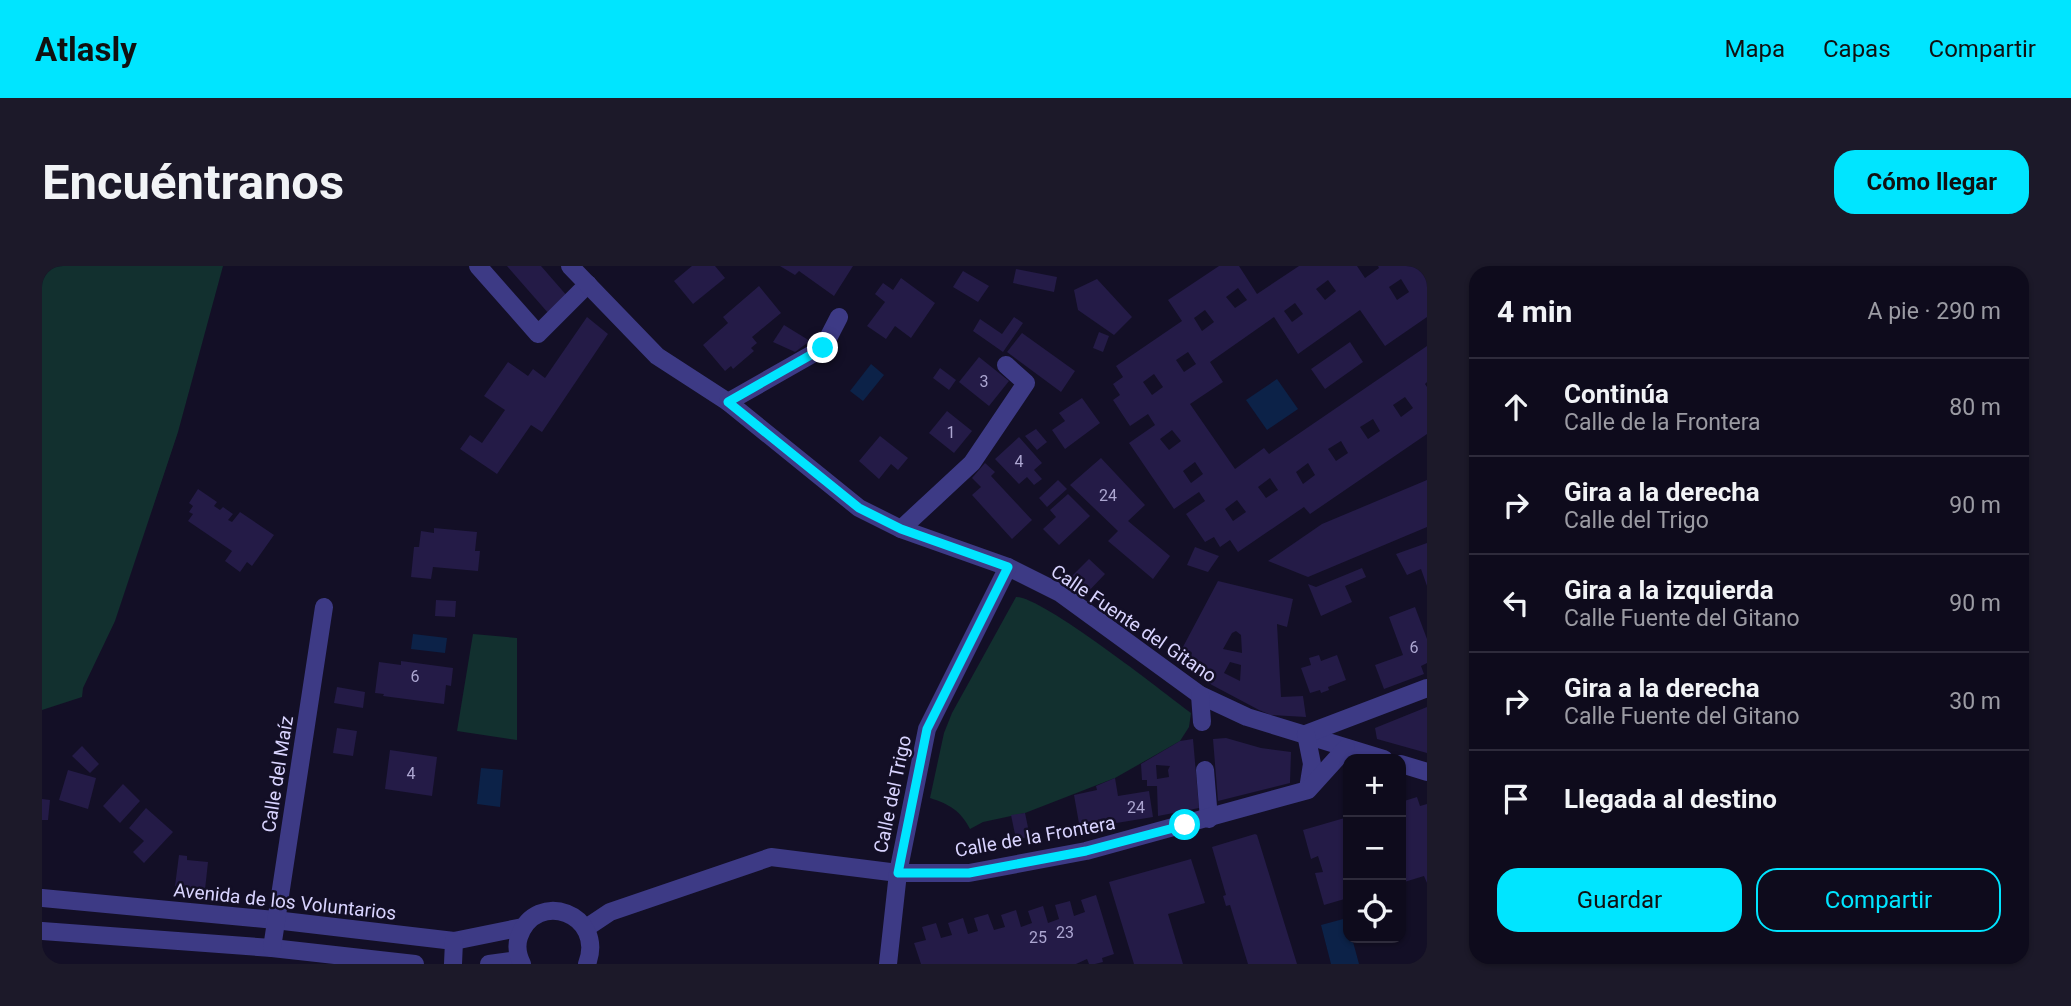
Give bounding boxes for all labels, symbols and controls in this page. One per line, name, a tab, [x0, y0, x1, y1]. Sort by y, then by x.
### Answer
text: Atlasly	[35, 30, 137, 69]
text: Mapa	[1724, 35, 1785, 63]
text: Capas	[1823, 35, 1891, 63]
text: Compartir	[1929, 35, 2036, 63]
button: Cómo llegar	[1834, 150, 2029, 214]
text: Encuéntranos	[42, 154, 344, 211]
text: 4 min	[1497, 294, 1572, 329]
text: A pie · 290 m	[1868, 298, 2001, 325]
route end	[807, 332, 838, 363]
house number: 3	[980, 372, 989, 391]
text: Continúa	[1564, 379, 1669, 409]
icon: ahead	[1497, 388, 1535, 426]
text: 80 m	[1949, 394, 2001, 421]
text: Calle de la Frontera	[1564, 409, 1761, 436]
house number: 1	[947, 423, 956, 442]
house number: 4	[1015, 452, 1024, 471]
text: Gira a la derecha	[1564, 477, 1760, 507]
house number: 24	[1099, 486, 1117, 505]
icon: right	[1497, 486, 1535, 524]
text: 90 m	[1949, 492, 2001, 519]
text: Calle del Trigo	[1564, 507, 1709, 534]
street label: Calle Fuente del Gitano	[1047, 559, 1221, 687]
text: Gira a la izquierda	[1564, 575, 1774, 605]
icon: left	[1497, 584, 1535, 622]
text: 90 m	[1949, 590, 2001, 617]
text: Calle Fuente del Gitano	[1564, 605, 1800, 632]
house number: 6	[1410, 638, 1419, 657]
house number: 6	[411, 667, 420, 686]
text: Gira a la derecha	[1564, 673, 1760, 703]
icon: right	[1497, 682, 1535, 720]
text: 30 m	[1949, 688, 2001, 715]
text: Calle Fuente del Gitano	[1564, 703, 1800, 730]
street label: Calle del Maíz	[257, 714, 298, 834]
street label: Calle del Trigo	[869, 733, 916, 855]
map controls	[1343, 754, 1406, 943]
button: +	[1343, 754, 1406, 817]
house number: 4	[407, 764, 416, 783]
icon: arrive	[1497, 780, 1535, 818]
text: Llegada al destino	[1564, 784, 1777, 814]
house number: 24	[1127, 798, 1145, 817]
route start	[1169, 809, 1200, 840]
street label: Calle de la Frontera	[953, 811, 1117, 862]
button: −	[1343, 817, 1406, 880]
button: Guardar	[1497, 868, 1742, 932]
button: Compartir	[1756, 868, 2001, 932]
street label: Avenida de los Voluntarios	[172, 878, 397, 925]
button: locate	[1343, 880, 1406, 943]
house number: 23	[1056, 923, 1074, 942]
house number: 25	[1029, 928, 1047, 947]

